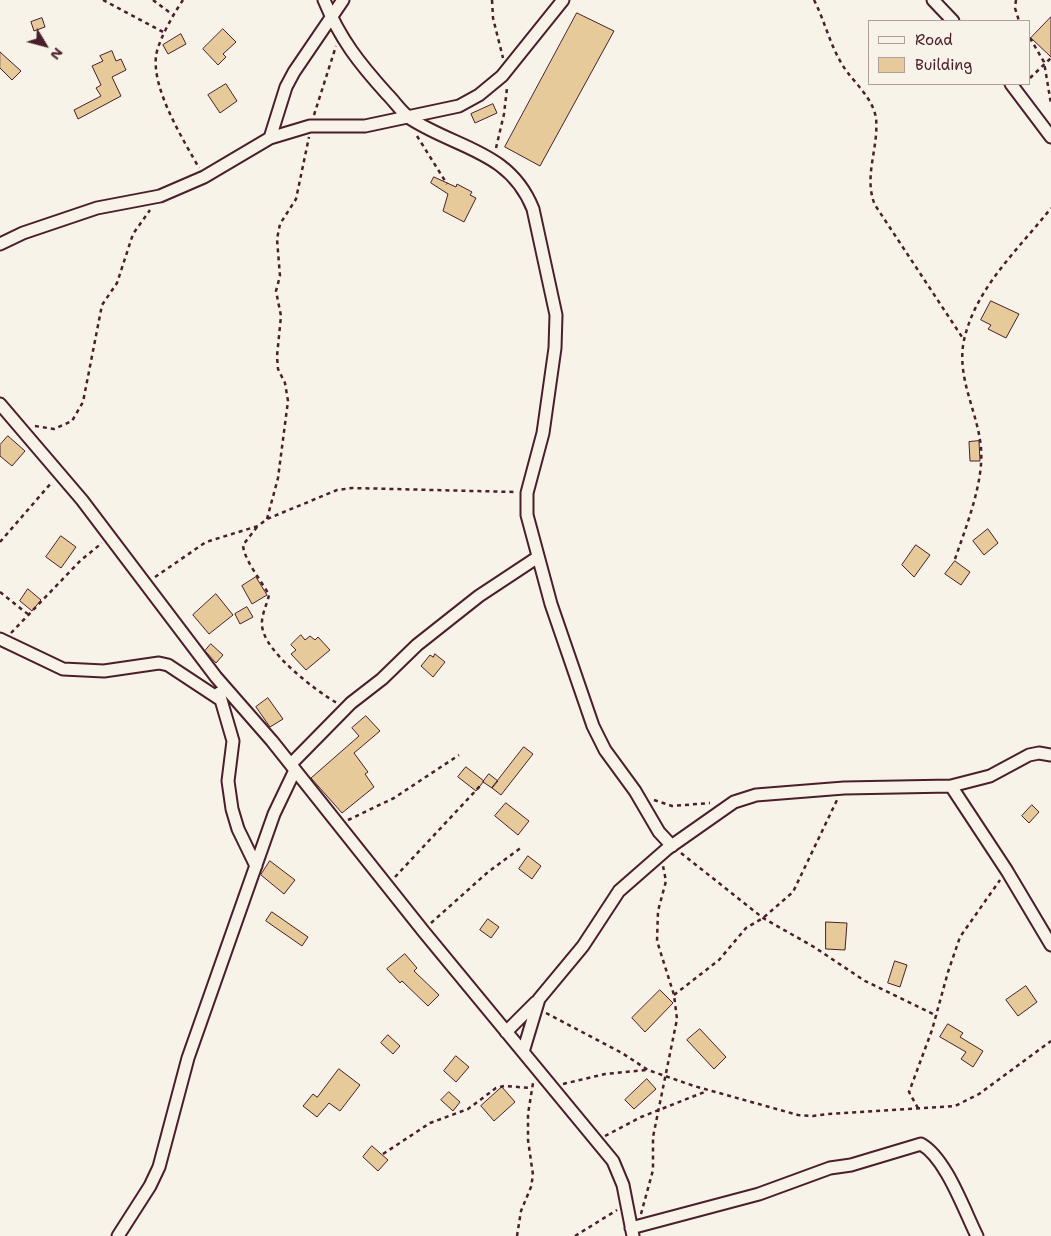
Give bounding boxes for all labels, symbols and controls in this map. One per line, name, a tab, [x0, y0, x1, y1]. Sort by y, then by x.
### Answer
north arrow	[20, 20, 70, 70]
legend	[868, 20, 1031, 85]
text: Road	[915, 30, 953, 50]
text: N	[46, 44, 68, 64]
text: Building	[915, 55, 972, 75]

